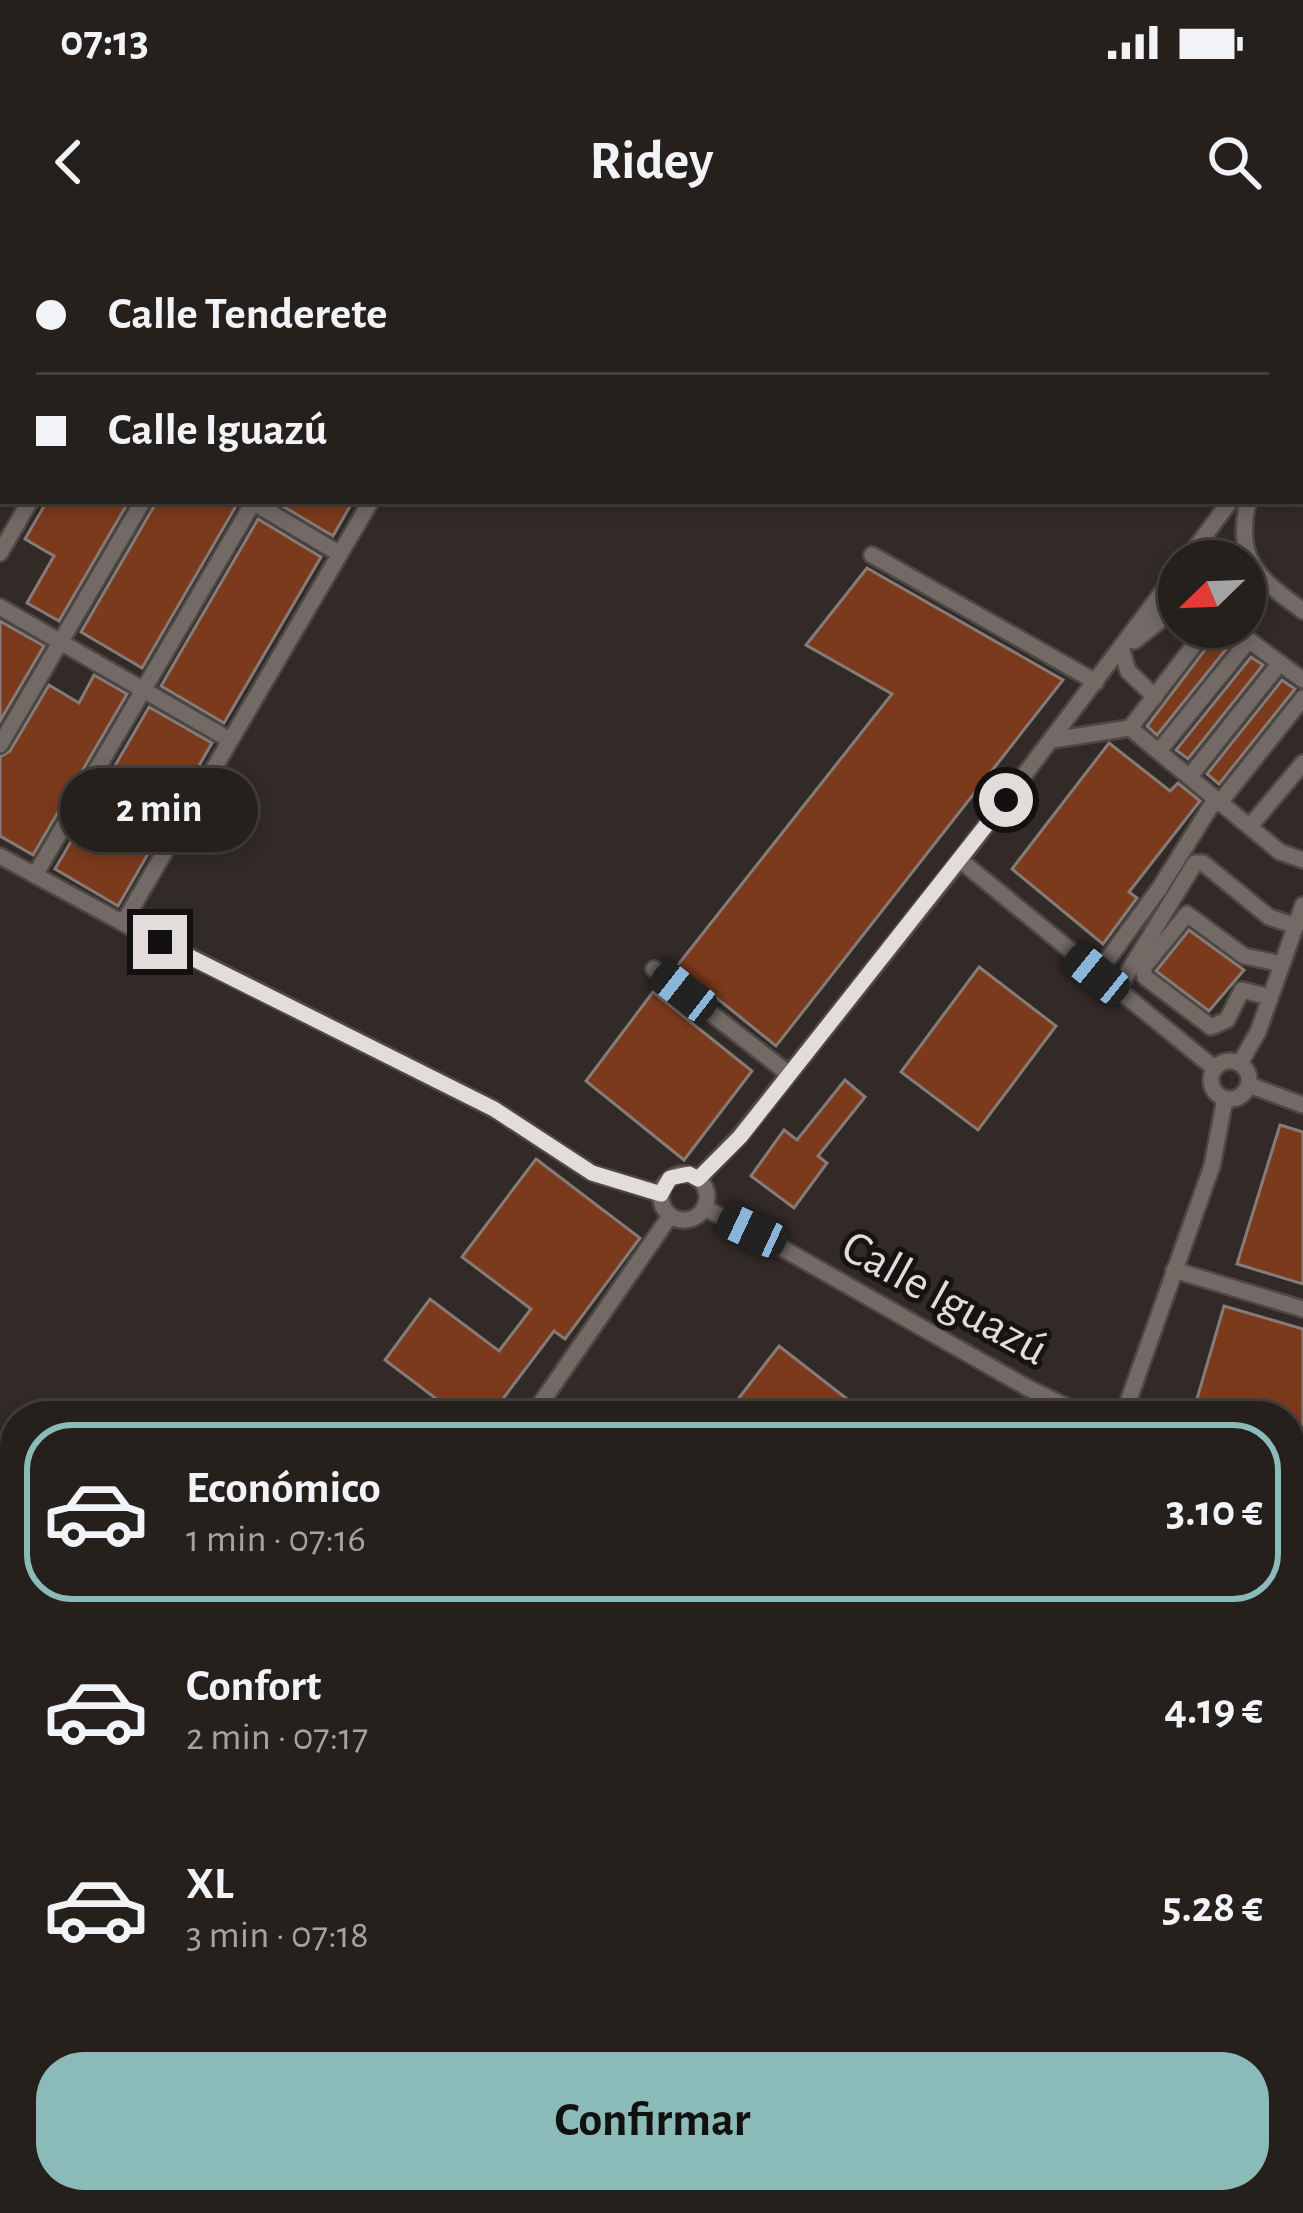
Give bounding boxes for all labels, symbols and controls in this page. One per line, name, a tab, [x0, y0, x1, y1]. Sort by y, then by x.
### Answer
text: 07:13	[60, 19, 149, 64]
icon: back	[36, 129, 102, 195]
icon: search	[1201, 129, 1267, 195]
text: Ridey	[590, 135, 713, 189]
text: Calle Tenderete	[108, 292, 387, 337]
text: Calle Iguazú	[108, 408, 327, 453]
north arrow	[1158, 540, 1266, 648]
map controls	[1158, 540, 1266, 648]
callout: 2 min	[61, 768, 259, 852]
route start	[979, 773, 1033, 827]
text: 2 min	[116, 790, 202, 829]
route end	[133, 915, 187, 969]
car	[1058, 937, 1136, 1011]
car	[645, 956, 723, 1028]
car	[712, 1199, 792, 1263]
street label: Calle Iguazú	[834, 1223, 1055, 1375]
icon: car	[42, 1458, 150, 1566]
text: Económico	[186, 1466, 381, 1511]
text: 3.10 €	[1166, 1489, 1263, 1534]
text: 1 min · 07:16	[186, 1520, 366, 1559]
icon: car	[42, 1656, 150, 1764]
text: Confort	[186, 1664, 321, 1709]
text: 4.19 €	[1164, 1687, 1263, 1732]
text: 2 min · 07:17	[186, 1718, 368, 1757]
icon: car	[42, 1854, 150, 1962]
text: XL	[186, 1862, 234, 1907]
text: 5.28 €	[1162, 1885, 1263, 1930]
text: 3 min · 07:18	[186, 1916, 369, 1955]
button: Confirmar	[36, 2052, 1269, 2190]

